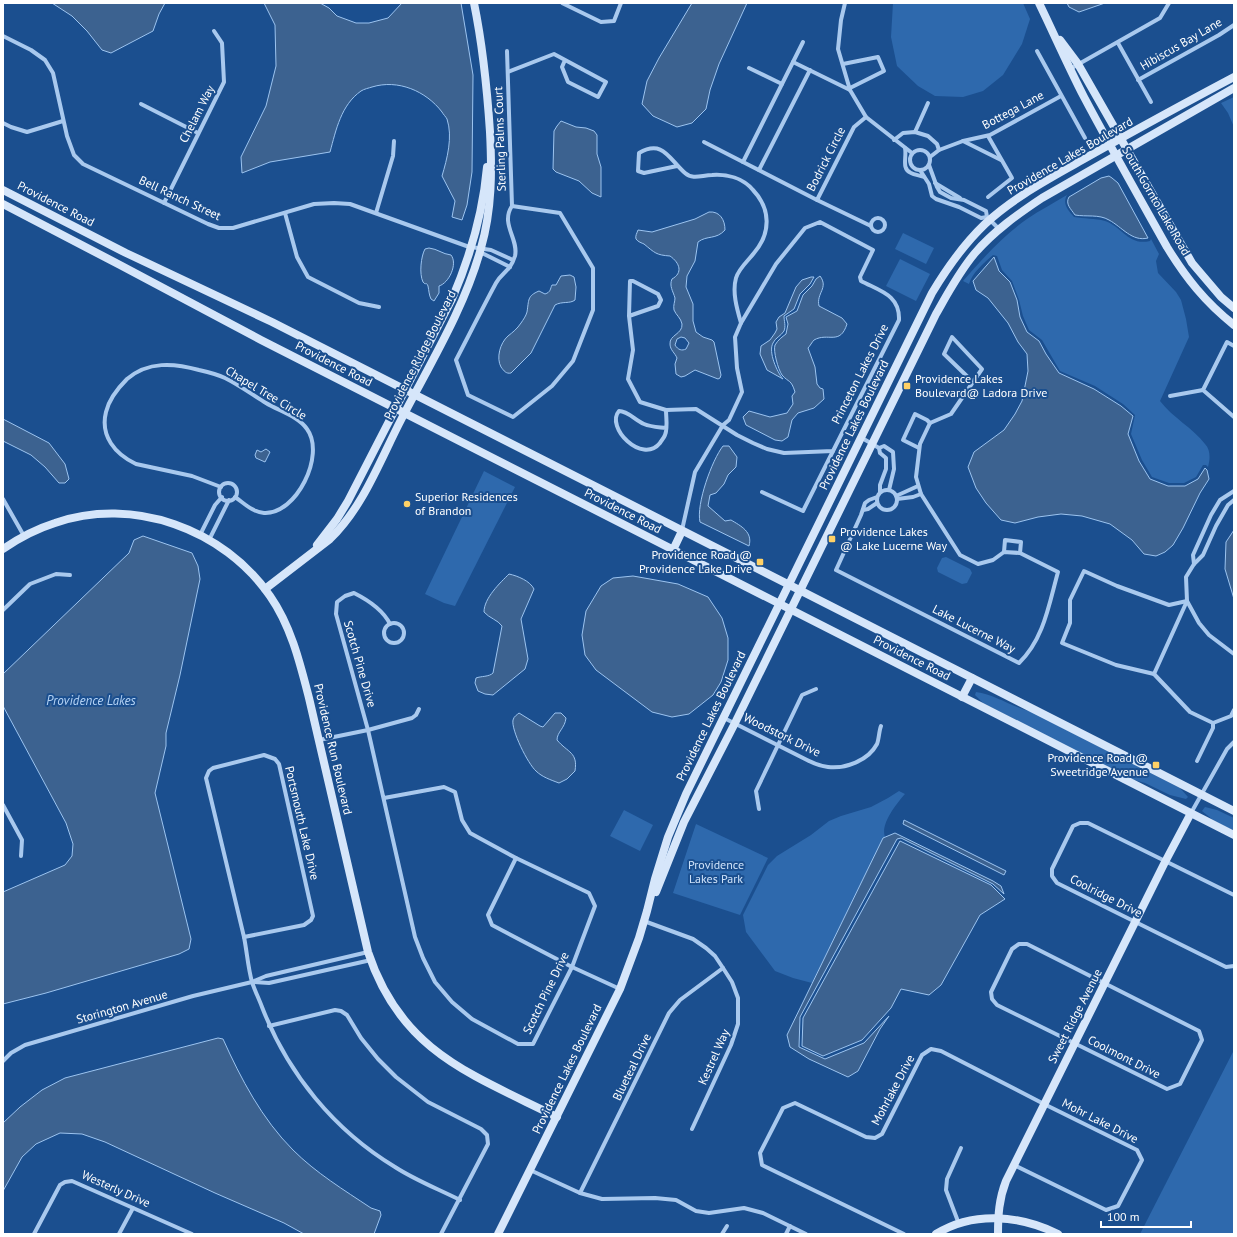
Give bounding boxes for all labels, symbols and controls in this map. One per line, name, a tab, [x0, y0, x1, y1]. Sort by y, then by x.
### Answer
street label: Hibiscus Bay Lane	[1137, 14, 1224, 73]
street label: Chelam Way	[176, 82, 218, 145]
street label: Sterling Palms Court	[490, 86, 509, 192]
street label: Bottega Lane	[979, 87, 1046, 132]
street label: Providence Lakes Boulevard	[1004, 113, 1135, 198]
street label: Bodrick Circle	[803, 124, 848, 194]
street label: South Gornto Lake Road	[1119, 144, 1194, 258]
street label: Bell Ranch Street	[137, 172, 224, 223]
street label: Providence Road	[15, 178, 97, 229]
street label: Providence Ridge Boulevard	[380, 288, 459, 422]
street label: Princeton Lakes Drive	[828, 321, 891, 426]
street label: Providence Road	[293, 338, 375, 389]
street label: Providence Lakes Boulevard	[816, 357, 892, 492]
street label: Chapel Tree Circle	[223, 362, 310, 423]
place label: Providence Lakes Boulevard@ Ladora Drive	[915, 371, 1047, 400]
marker: Providence Lakes Boulevard@ Ladora Drive	[902, 381, 912, 391]
street label: Providence Road	[582, 485, 664, 536]
place label: Superior Residences of Brandon	[415, 489, 518, 518]
marker: Superior Residences of Brandon	[402, 499, 412, 509]
place label: Providence Lakes @ Lake Lucerne Way	[840, 524, 948, 553]
marker: Providence Lakes @ Lake Lucerne Way	[827, 534, 837, 544]
place label: Providence Road @ Providence Lake Drive	[639, 547, 752, 576]
marker: Providence Road @ Providence Lake Drive	[755, 557, 765, 567]
street label: Lake Lucerne Way	[930, 601, 1019, 656]
street label: Scotch Pine Drive	[341, 619, 380, 709]
street label: Providence Road	[871, 632, 953, 683]
street label: Providence Lakes Boulevard	[673, 648, 749, 783]
street label: Providence Run Boulevard	[311, 682, 356, 816]
water label: Providence Lakes	[46, 692, 137, 709]
street label: Woodstork Drive	[741, 709, 823, 760]
place label: Providence Road @ Sweetridge Avenue	[1047, 750, 1148, 779]
marker: Providence Road @ Sweetridge Avenue	[1151, 760, 1161, 770]
street label: Portsmouth Lake Drive	[282, 764, 323, 881]
park label: Providence Lakes Park	[688, 857, 744, 886]
street label: Coolridge Drive	[1068, 871, 1145, 920]
street label: Scotch Pine Drive	[519, 949, 572, 1036]
street label: Sweet Ridge Avenue	[1044, 966, 1105, 1066]
street label: Storington Avenue	[74, 986, 169, 1027]
street label: Providence Lakes Boulevard	[529, 1001, 605, 1136]
street label: Kestrel Way	[695, 1026, 733, 1087]
street label: Blueteal Drive	[609, 1031, 654, 1103]
street label: Coolmont Drive	[1085, 1032, 1163, 1081]
street label: Mohrlake Drive	[868, 1052, 917, 1128]
street label: Mohr Lake Drive	[1060, 1095, 1141, 1146]
street label: Westerly Drive	[80, 1167, 153, 1210]
scale bar	[1101, 1203, 1191, 1229]
text: 100 m	[1107, 1209, 1140, 1224]

